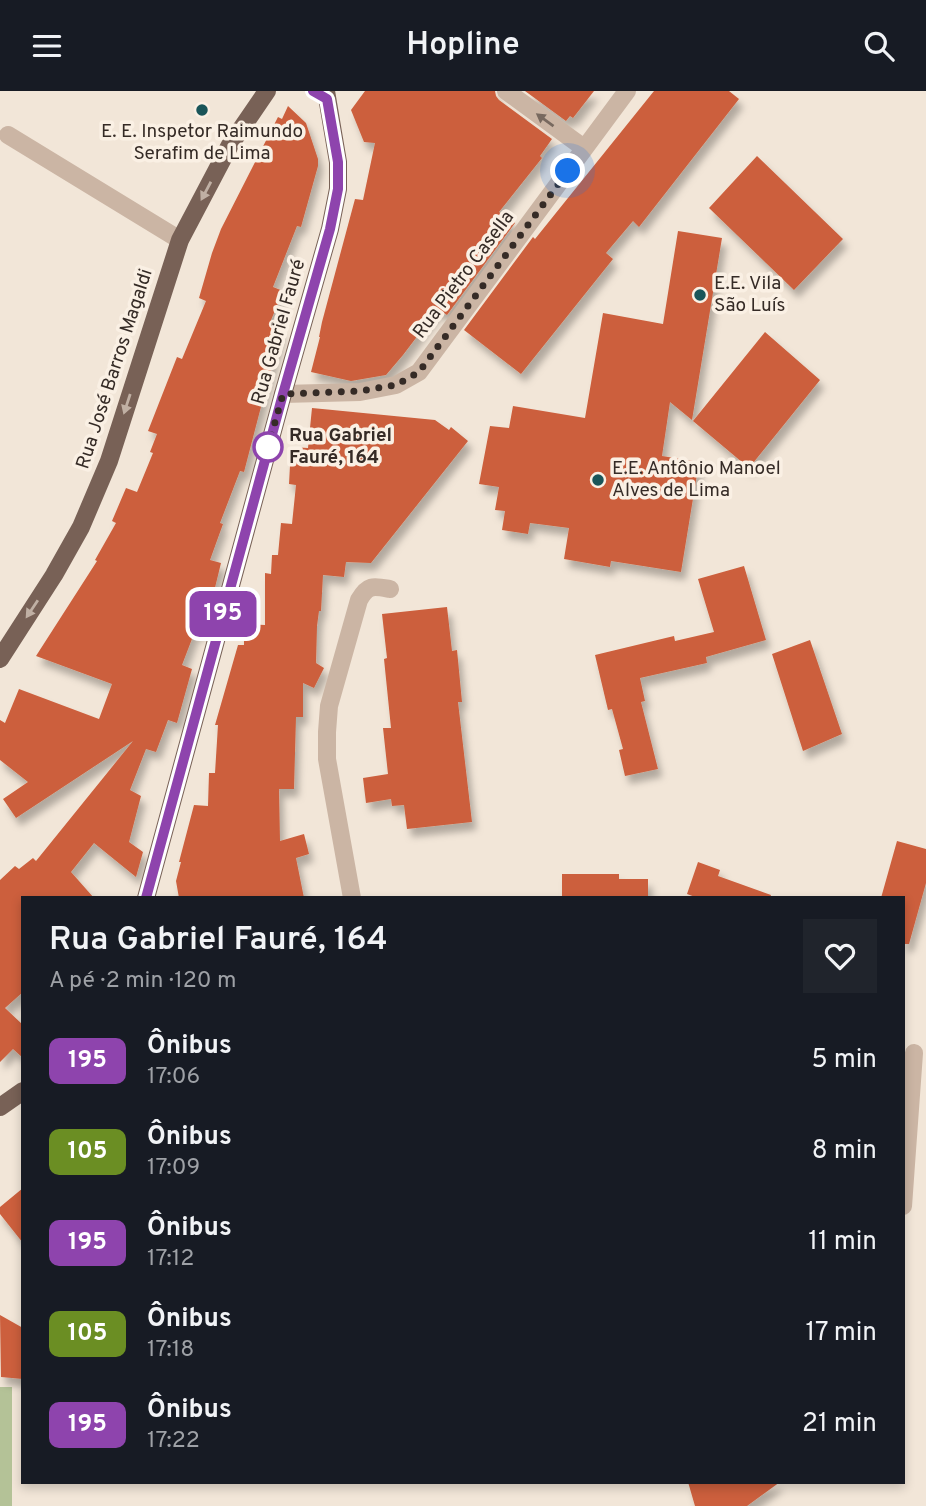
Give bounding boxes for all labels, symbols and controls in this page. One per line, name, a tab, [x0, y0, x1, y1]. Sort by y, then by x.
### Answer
text: Hopline	[406, 26, 520, 66]
icon: menu	[28, 27, 66, 65]
icon: search	[860, 27, 898, 65]
marker: E. E. Inspetor Raimundo Serafim de Lima	[194, 102, 210, 118]
one-way arrow	[536, 113, 554, 127]
place label: E. E. Inspetor Raimundo Serafim de Lima	[101, 120, 303, 166]
your location	[550, 153, 585, 188]
one-way arrow	[200, 181, 212, 201]
street label: Rua Pietro Casella	[408, 206, 520, 344]
street label: Rua Gabriel Fauré	[247, 257, 311, 407]
street label: Rua José Barros Magaldi	[71, 266, 159, 472]
place label: E.E. Vila São Luís	[714, 272, 786, 318]
marker: E.E. Vila São Luís	[692, 287, 708, 303]
one-way arrow	[121, 393, 132, 414]
place label: Rua Gabriel Fauré, 164	[289, 424, 392, 470]
marker: Rua Gabriel Fauré, 164	[253, 432, 283, 462]
place label: E.E. Antônio Manoel Alves de Lima	[612, 457, 781, 503]
marker: E.E. Antônio Manoel Alves de Lima	[590, 472, 606, 488]
line badge: 195	[183, 591, 263, 637]
text: 195	[203, 599, 243, 629]
one-way arrow	[25, 600, 39, 618]
button: heart	[803, 919, 877, 993]
text: Rua Gabriel Fauré, 164	[49, 920, 388, 962]
text: A pé · 2 min · 120 m	[49, 967, 237, 996]
text: Ônibus	[147, 1030, 232, 1063]
text: 5 min	[811, 1044, 877, 1077]
text: 195	[68, 1046, 107, 1076]
text: 17:06	[147, 1063, 200, 1092]
text: Ônibus	[147, 1121, 232, 1154]
text: 8 min	[812, 1135, 877, 1168]
text: 105	[67, 1137, 108, 1167]
text: 17:09	[147, 1154, 200, 1183]
text: Ônibus	[147, 1212, 232, 1245]
text: 11 min	[808, 1226, 877, 1259]
text: 195	[68, 1228, 107, 1258]
text: 17:12	[147, 1245, 194, 1274]
text: Ônibus	[147, 1303, 232, 1336]
text: 17 min	[805, 1317, 877, 1350]
text: 105	[67, 1319, 108, 1349]
text: 17:18	[147, 1336, 194, 1365]
text: Ônibus	[147, 1394, 232, 1427]
text: 21 min	[802, 1408, 877, 1441]
text: 195	[68, 1410, 107, 1440]
text: 17:22	[147, 1427, 200, 1456]

